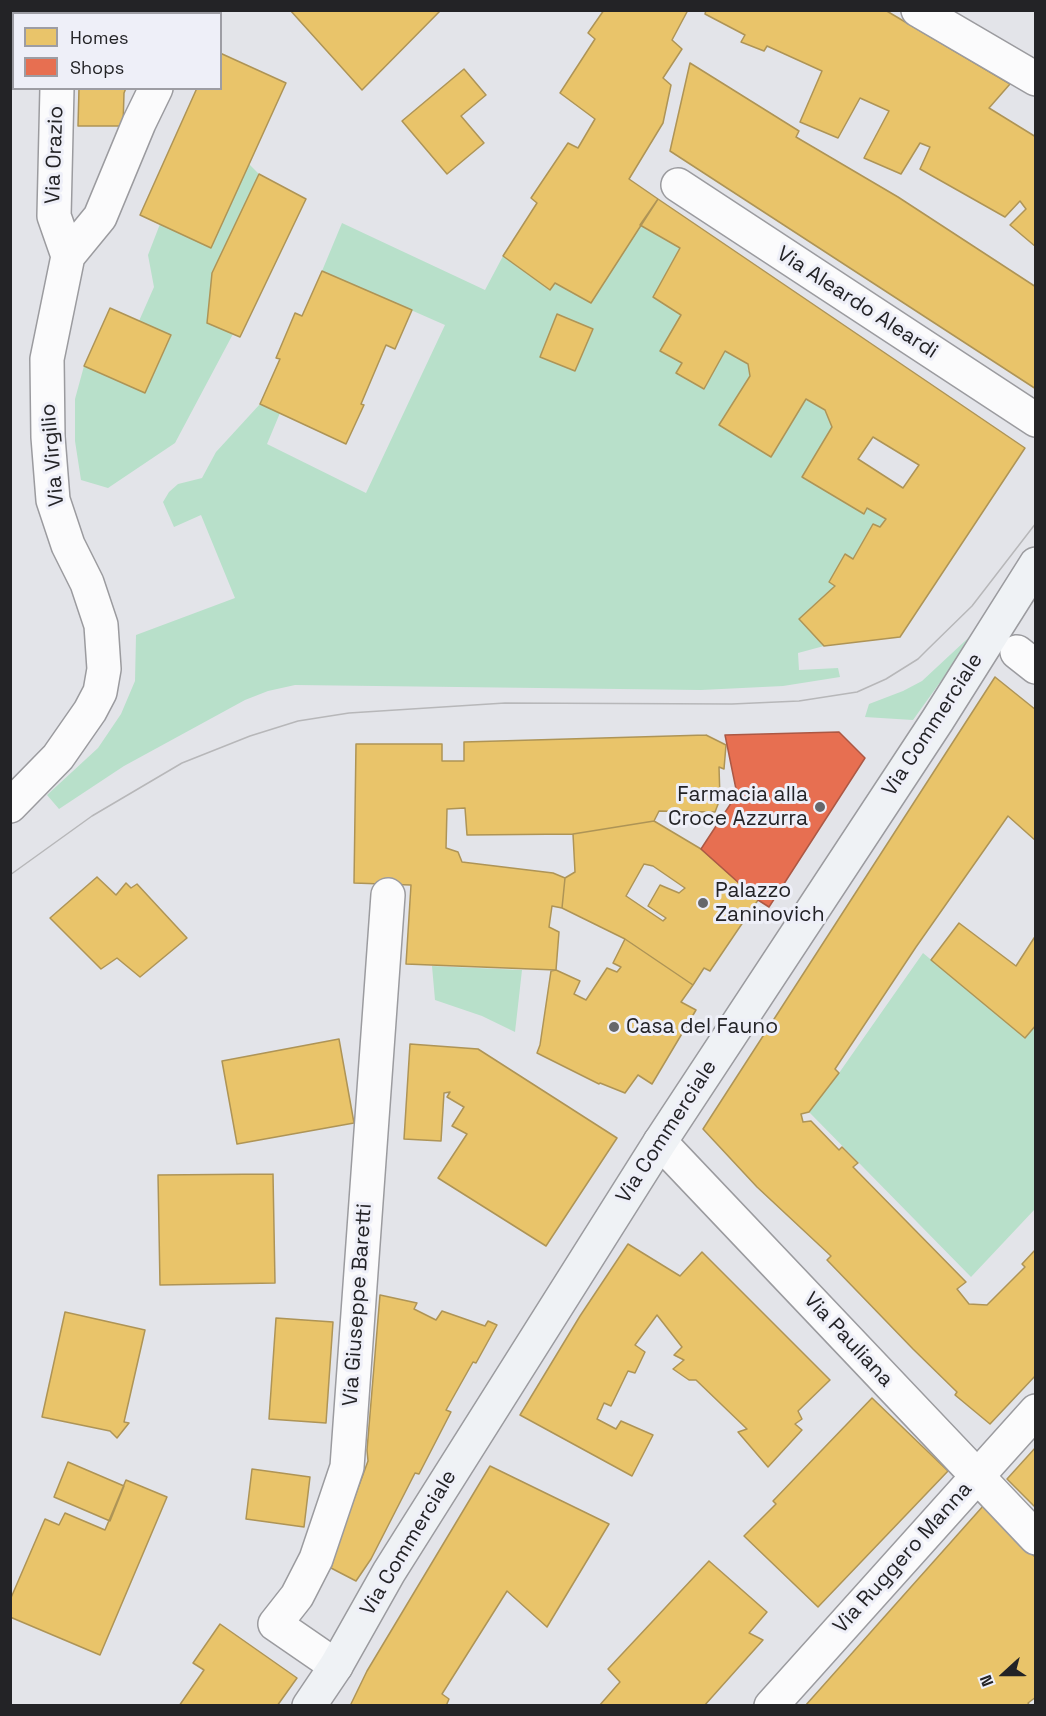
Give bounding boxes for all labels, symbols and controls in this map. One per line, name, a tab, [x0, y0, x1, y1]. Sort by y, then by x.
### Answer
legend	[12, 12, 222, 90]
text: Homes	[70, 26, 129, 49]
text: Shops	[70, 56, 124, 79]
street label: Via Orazio	[41, 105, 69, 205]
street label: Via Aleardo Aleardi	[772, 242, 942, 364]
street label: Via Virgilio	[36, 403, 70, 507]
street label: Via Commerciale	[877, 649, 989, 801]
place label: Farmacia alla Croce Azzurra	[668, 782, 808, 832]
marker: Farmacia alla Croce Azzurra	[813, 800, 827, 814]
place label: Palazzo Zaninovich	[715, 878, 825, 928]
marker: Palazzo Zaninovich	[696, 896, 710, 910]
place label: Casa del Fauno	[626, 1014, 778, 1040]
marker: Casa del Fauno	[607, 1020, 621, 1034]
street label: Via Commerciale	[611, 1056, 723, 1208]
street label: Via Giuseppe Baretti	[338, 1203, 378, 1407]
street label: Via Pauliana	[798, 1288, 898, 1392]
street label: Via Commerciale	[356, 1466, 462, 1620]
street label: Via Ruggero Manna	[828, 1477, 978, 1639]
north arrow	[974, 1644, 1034, 1704]
text: N	[975, 1672, 998, 1689]

